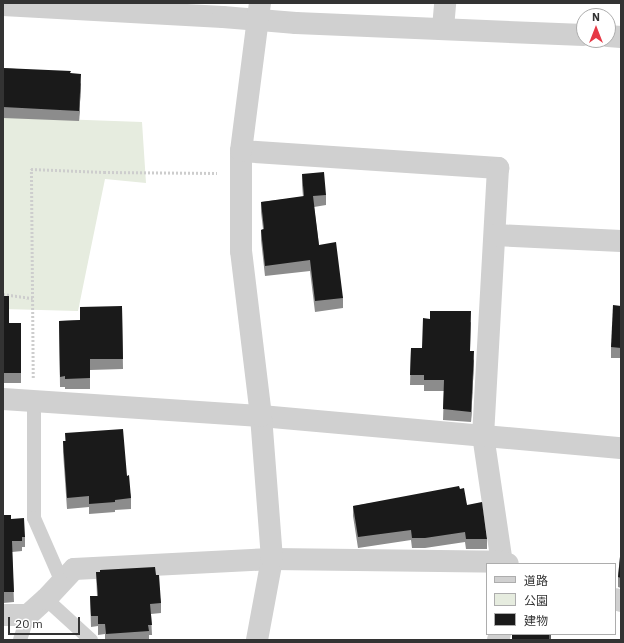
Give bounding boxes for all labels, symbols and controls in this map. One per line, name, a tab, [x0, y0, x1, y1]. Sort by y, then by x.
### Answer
north arrow	[576, 8, 616, 48]
text: N	[592, 10, 600, 24]
legend	[486, 563, 616, 635]
text: 道路	[524, 573, 548, 588]
text: 公園	[524, 593, 548, 608]
scale bar	[10, 609, 82, 635]
text: 建物	[524, 613, 548, 628]
text: 20 m	[15, 616, 43, 631]

